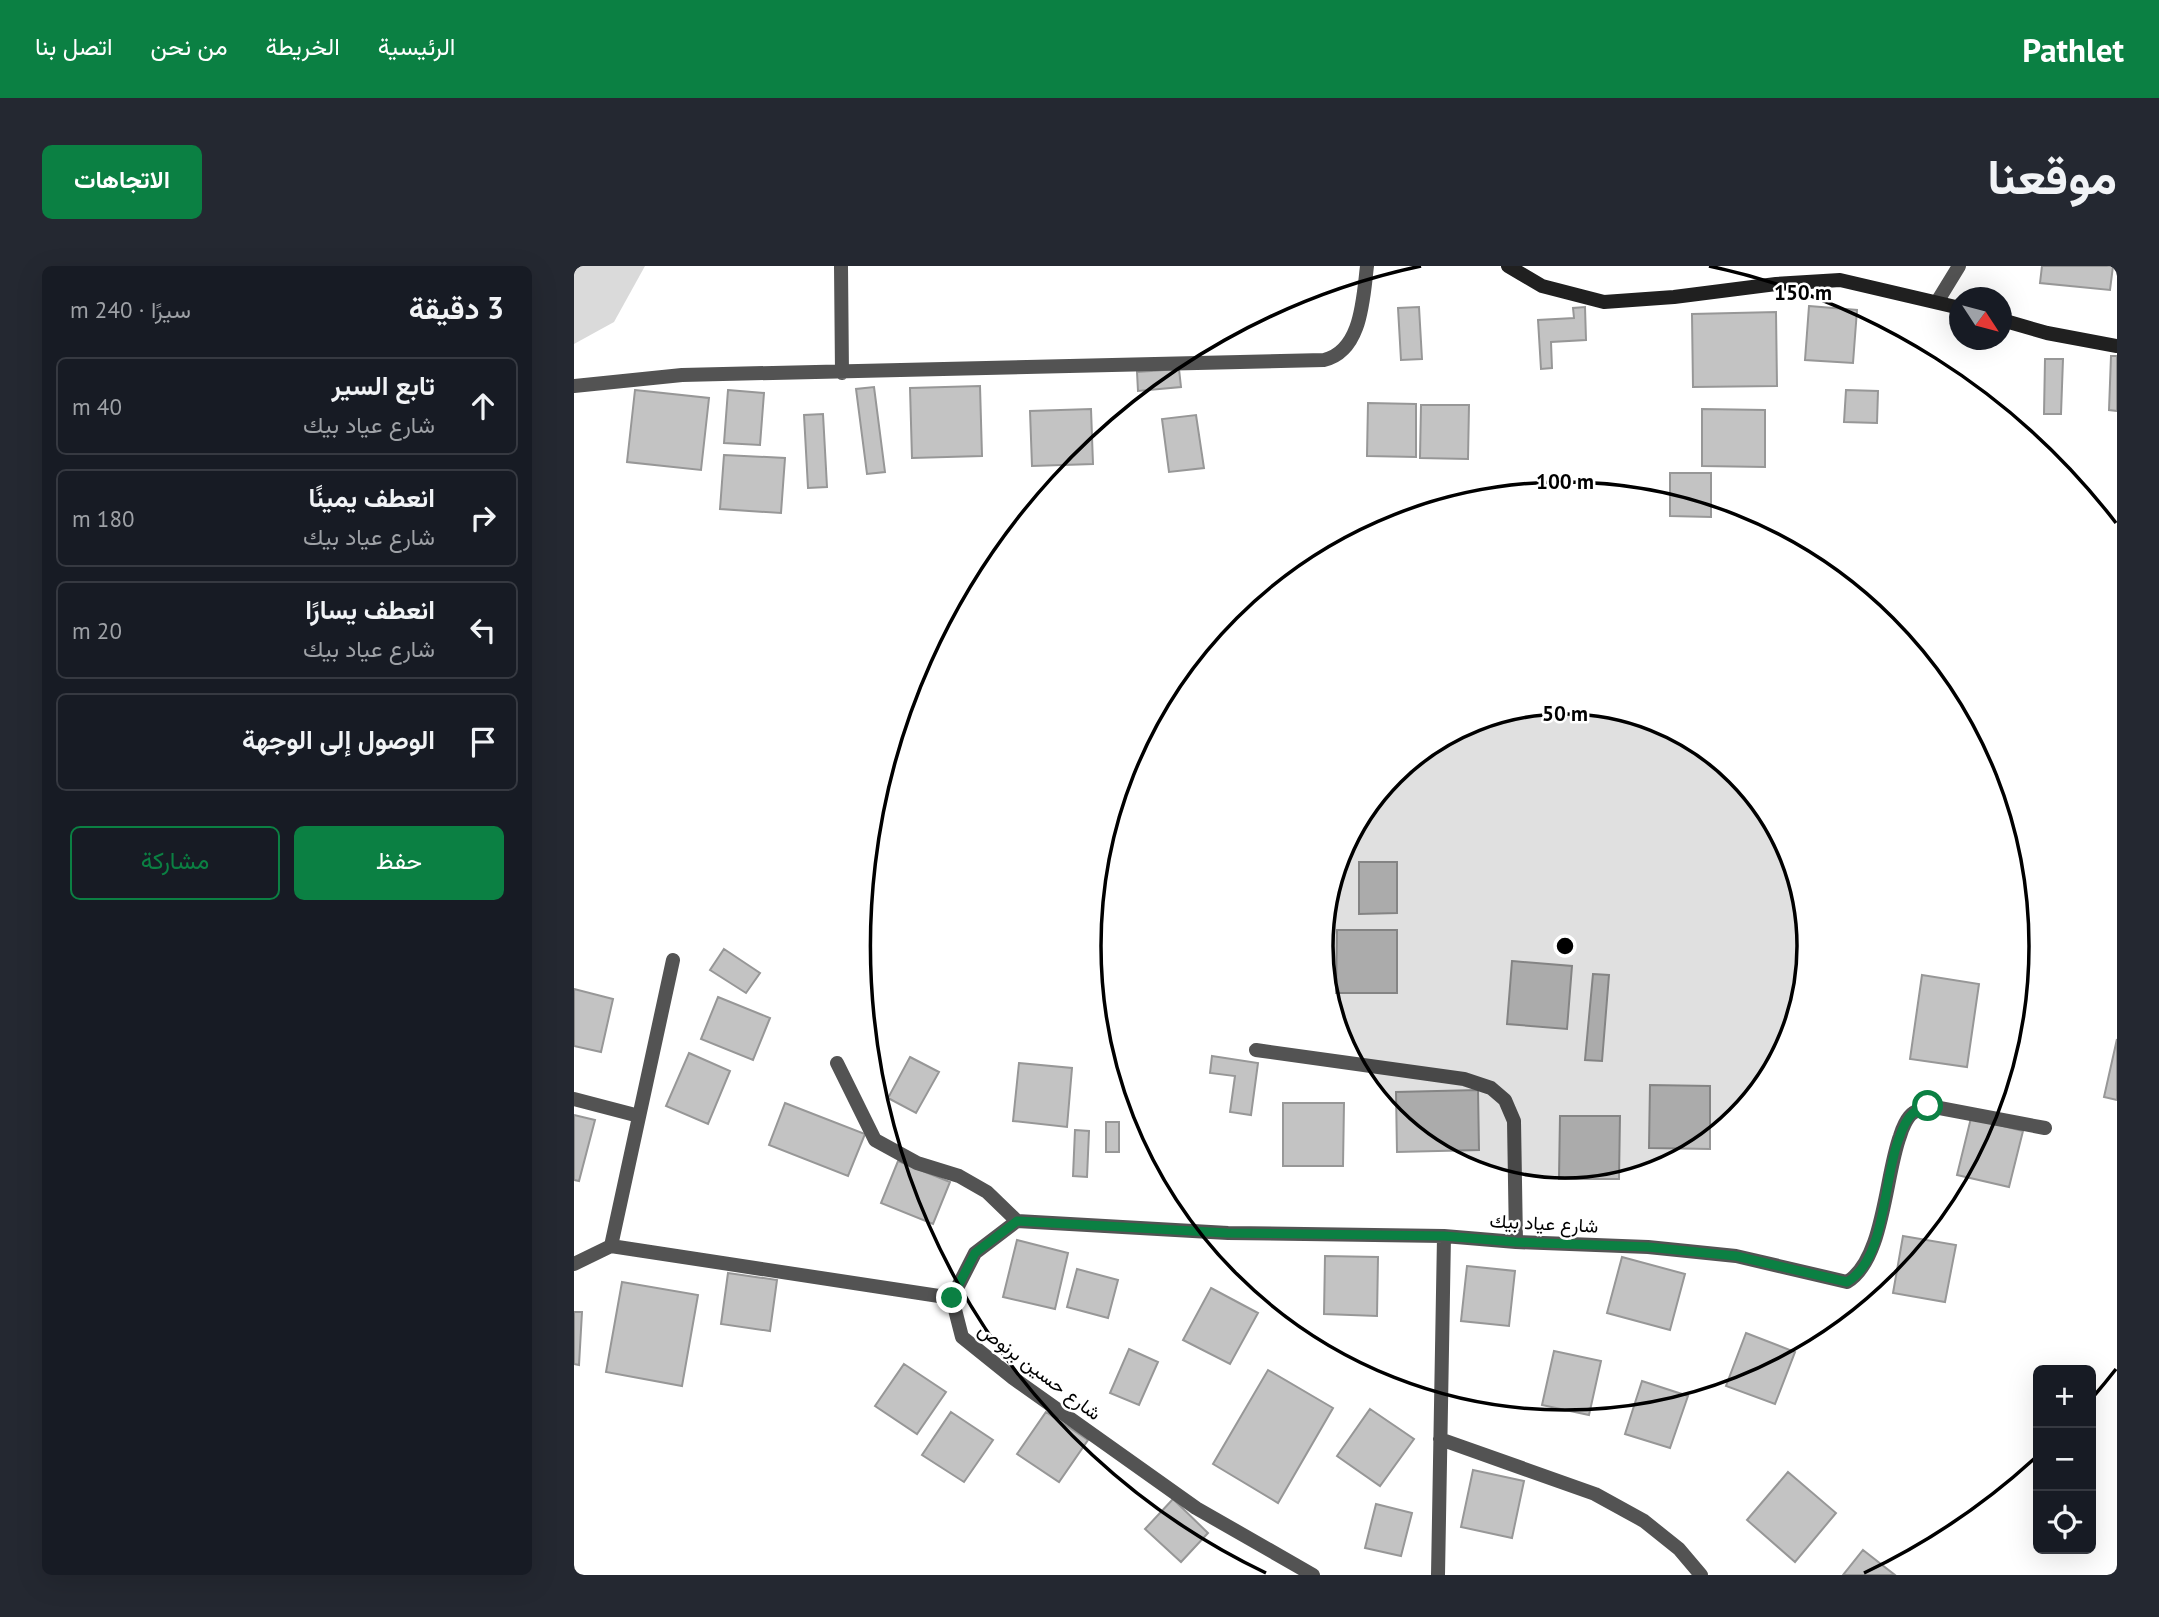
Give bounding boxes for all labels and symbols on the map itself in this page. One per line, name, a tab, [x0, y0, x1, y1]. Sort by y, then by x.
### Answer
text: 150 m	[1774, 279, 1832, 306]
north arrow	[1949, 287, 2012, 350]
text: 100 m	[1536, 468, 1594, 495]
text: 50 m	[1542, 700, 1588, 727]
centre of rings	[1553, 934, 1577, 958]
route start	[1912, 1090, 1943, 1121]
street label: شارع عياد بيك	[1489, 1208, 1599, 1239]
route end	[936, 1282, 967, 1313]
street label: شارع حسين برنوص	[973, 1317, 1106, 1426]

